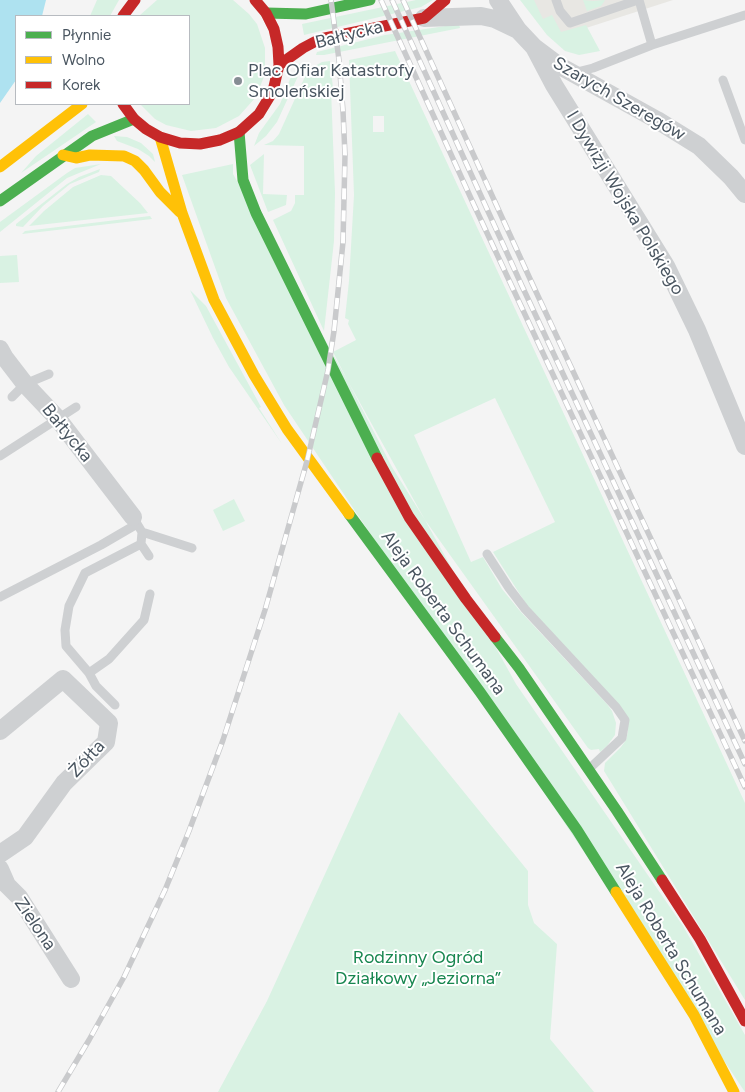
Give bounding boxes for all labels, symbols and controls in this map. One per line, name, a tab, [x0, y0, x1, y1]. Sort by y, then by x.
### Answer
legend	[15, 15, 190, 105]
street label: Bałtycka	[313, 16, 385, 54]
text: Płynnie	[62, 26, 111, 44]
text: Wolno	[62, 51, 105, 69]
street label: Szarych Szeregów	[549, 52, 689, 146]
place label: Plac Ofiar Katastrofy Smoleńskiej	[248, 60, 414, 102]
marker: Plac Ofiar Katastrofy Smoleńskiej	[232, 75, 244, 87]
text: Korek	[62, 76, 100, 94]
street label: I Dywizji Wojska Polskiego	[561, 107, 689, 299]
street label: Bałtycka	[37, 399, 97, 467]
street label: Aleja Roberta Schumana	[376, 527, 510, 699]
street label: Żółta	[64, 736, 110, 782]
street label: Aleja Roberta Schumana	[611, 859, 731, 1039]
street label: Zielona	[10, 893, 60, 955]
park label: Rodzinny Ogród Działkowy „Jeziorna”	[335, 947, 501, 990]

